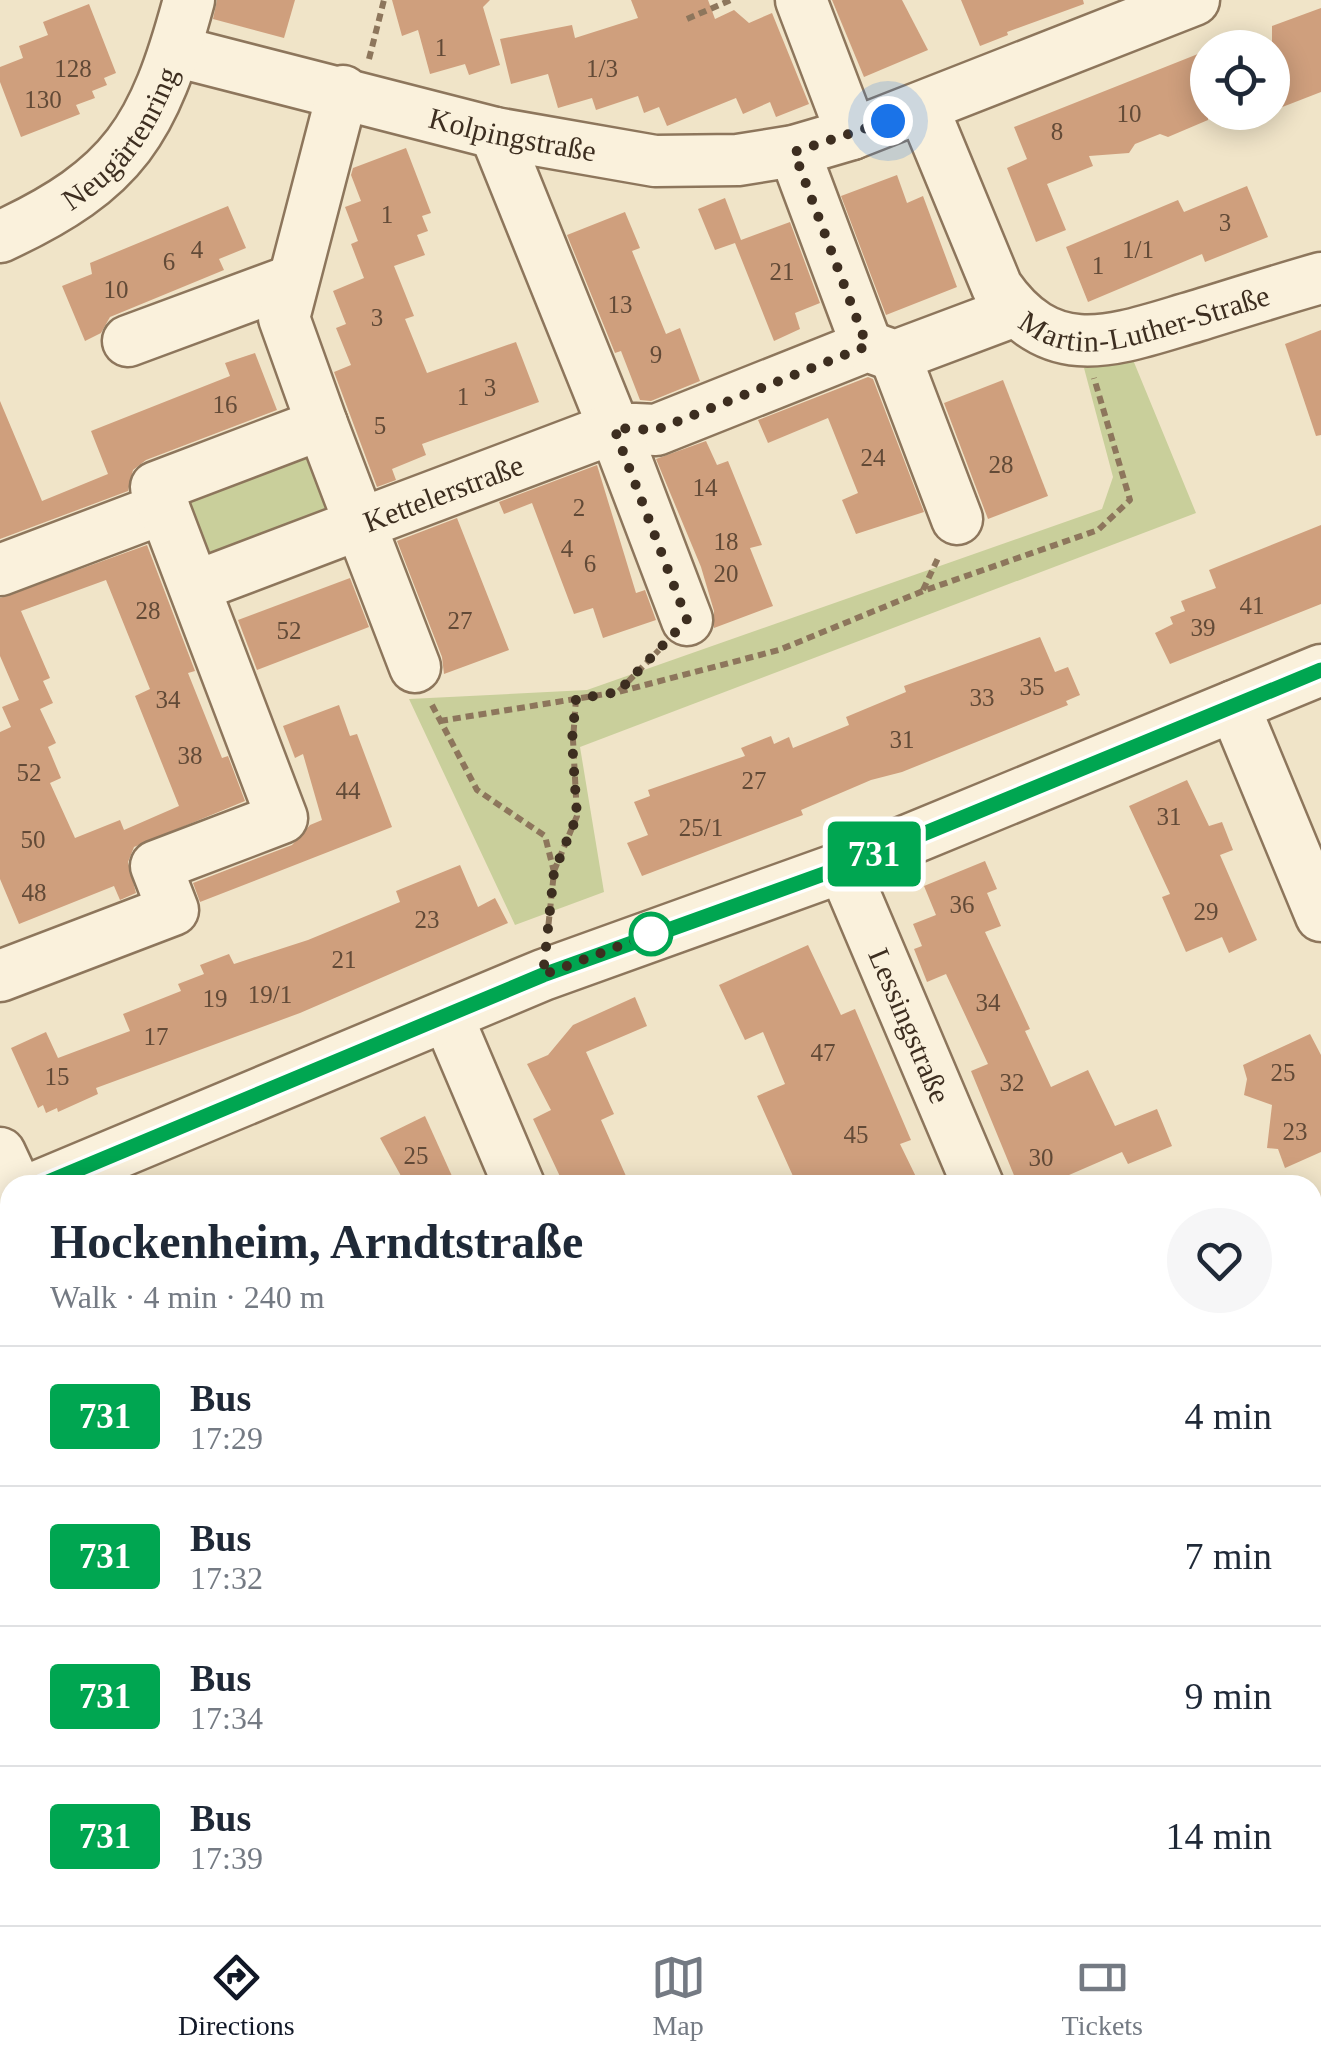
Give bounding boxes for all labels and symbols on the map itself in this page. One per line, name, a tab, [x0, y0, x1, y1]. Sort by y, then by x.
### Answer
house number: 1	[435, 34, 447, 61]
house number: 128	[54, 55, 92, 82]
house number: 1/3	[586, 55, 618, 82]
street label: Neugärtenring	[55, 62, 184, 216]
house number: 130	[24, 86, 62, 113]
your location	[863, 96, 913, 146]
street label: Kolpingstraße	[426, 100, 599, 167]
house number: 10	[1117, 100, 1142, 127]
house number: 8	[1051, 118, 1063, 145]
house number: 1	[381, 201, 393, 228]
house number: 3	[1219, 209, 1231, 236]
house number: 4	[191, 236, 204, 263]
house number: 1/1	[1122, 236, 1154, 263]
house number: 6	[163, 248, 175, 275]
house number: 1	[1092, 252, 1104, 279]
house number: 21	[770, 258, 795, 285]
house number: 10	[104, 276, 129, 303]
street label: Martin-Luther-Straße	[1013, 278, 1273, 357]
house number: 13	[608, 291, 633, 318]
house number: 3	[371, 304, 383, 331]
house number: 9	[650, 341, 662, 368]
house number: 3	[484, 374, 496, 401]
house number: 1	[457, 383, 469, 410]
house number: 16	[213, 391, 238, 418]
house number: 5	[374, 412, 386, 439]
house number: 24	[861, 444, 886, 471]
street label: Kettelerstraße	[358, 447, 528, 538]
house number: 28	[989, 451, 1014, 478]
house number: 14	[693, 474, 718, 501]
house number: 2	[573, 494, 585, 521]
house number: 18	[714, 528, 739, 555]
house number: 4	[561, 535, 574, 562]
house number: 6	[584, 550, 596, 577]
house number: 20	[714, 560, 739, 587]
house number: 41	[1240, 592, 1265, 619]
house number: 28	[136, 597, 161, 624]
house number: 27	[448, 607, 473, 634]
house number: 39	[1191, 614, 1216, 641]
house number: 52	[277, 617, 302, 644]
house number: 35	[1020, 673, 1045, 700]
house number: 33	[970, 684, 995, 711]
house number: 34	[156, 686, 181, 713]
house number: 31	[890, 726, 915, 753]
house number: 38	[178, 742, 203, 769]
house number: 52	[17, 759, 42, 786]
house number: 27	[742, 767, 767, 794]
house number: 44	[336, 777, 361, 804]
house number: 31	[1157, 803, 1182, 830]
house number: 25/1	[679, 814, 723, 841]
line badge: 731	[816, 822, 932, 886]
house number: 50	[21, 826, 46, 853]
house number: 48	[22, 879, 47, 906]
house number: 36	[950, 891, 975, 918]
house number: 29	[1194, 898, 1219, 925]
house number: 23	[415, 906, 440, 933]
unlabelled marker	[630, 913, 672, 955]
street label: Lessingstraße	[863, 943, 958, 1108]
house number: 21	[332, 946, 357, 973]
house number: 19/1	[248, 981, 292, 1008]
house number: 19	[203, 985, 228, 1012]
house number: 34	[976, 989, 1001, 1016]
house number: 17	[144, 1023, 169, 1050]
house number: 47	[811, 1039, 836, 1066]
house number: 25	[1271, 1059, 1296, 1086]
house number: 15	[45, 1063, 70, 1090]
house number: 32	[1000, 1069, 1025, 1096]
house number: 23	[1283, 1118, 1308, 1145]
house number: 45	[844, 1121, 869, 1148]
house number: 25	[404, 1142, 429, 1169]
house number: 30	[1029, 1144, 1054, 1171]

